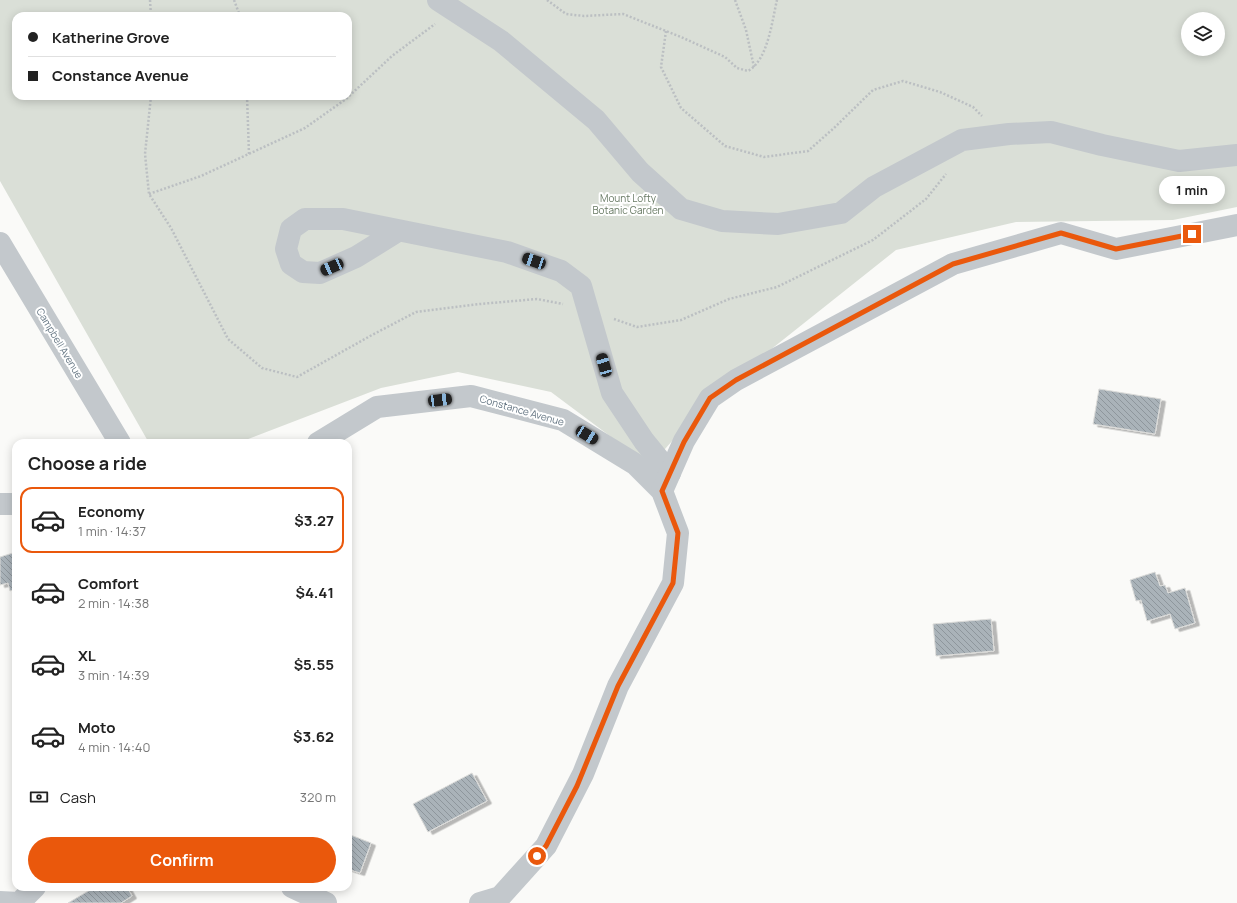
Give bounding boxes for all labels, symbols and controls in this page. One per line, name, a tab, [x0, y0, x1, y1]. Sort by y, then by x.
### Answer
map controls	[1181, 12, 1225, 56]
button: layers	[1181, 12, 1225, 56]
text: Katherine Grove	[52, 27, 170, 48]
text: Constance Avenue	[52, 65, 189, 86]
callout: 1 min	[1159, 176, 1225, 204]
text: 1 min	[1176, 181, 1208, 199]
park label: Mount Lofty Botanic Garden	[592, 191, 664, 217]
route end	[1183, 225, 1201, 243]
car	[521, 251, 547, 271]
car	[319, 257, 345, 277]
street label: Campbell Avenue	[33, 305, 87, 381]
car	[595, 352, 613, 378]
street label: Constance Avenue	[478, 391, 566, 429]
car	[427, 393, 453, 407]
car	[574, 424, 600, 446]
text: Choose a ride	[28, 451, 147, 475]
text: Economy	[78, 501, 145, 522]
icon: car	[30, 502, 66, 538]
text: $3.27	[294, 510, 334, 531]
text: 1 min · 14:37	[78, 522, 146, 540]
text: Comfort	[78, 573, 139, 594]
icon: car	[30, 574, 66, 610]
text: $4.41	[296, 582, 334, 603]
text: 2 min · 14:38	[78, 594, 149, 612]
text: XL	[78, 645, 96, 666]
icon: car	[30, 646, 66, 682]
text: $5.55	[294, 654, 334, 675]
text: 3 min · 14:39	[78, 666, 150, 684]
text: Moto	[78, 717, 115, 738]
icon: car	[30, 718, 66, 754]
text: $3.62	[293, 726, 334, 747]
text: 4 min · 14:40	[78, 738, 150, 756]
icon: cash	[28, 786, 50, 808]
text: Cash	[60, 787, 96, 808]
text: 320 m	[300, 788, 336, 806]
button: Confirm	[28, 837, 336, 883]
route start	[528, 847, 546, 865]

